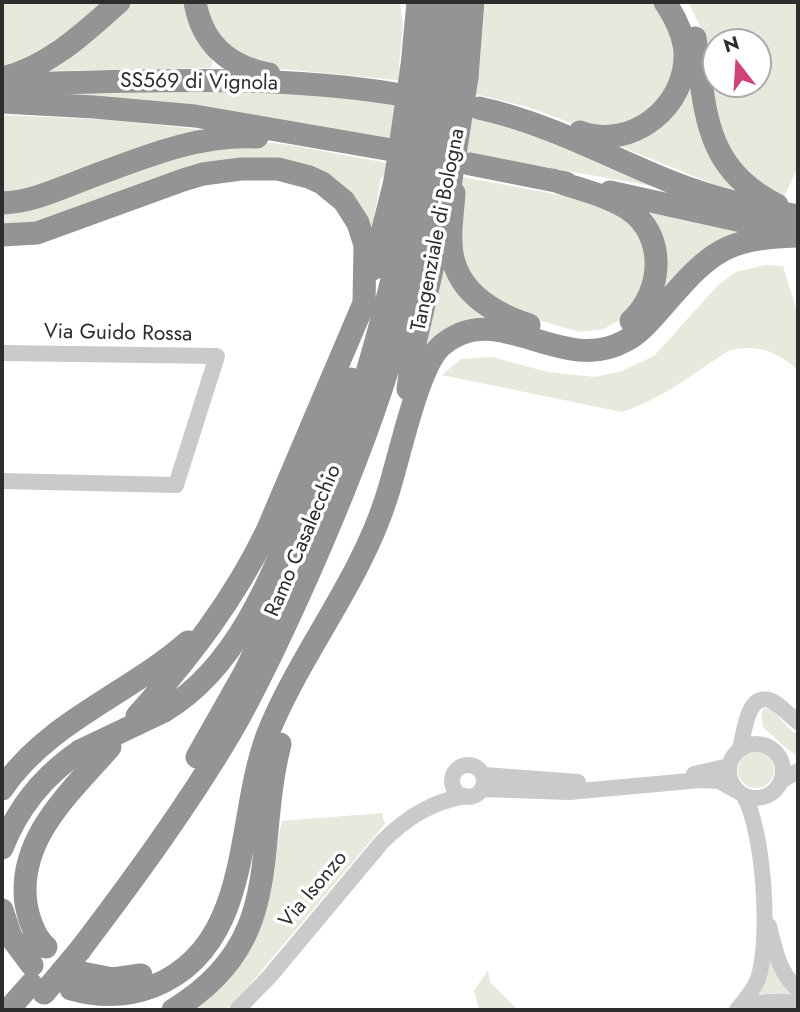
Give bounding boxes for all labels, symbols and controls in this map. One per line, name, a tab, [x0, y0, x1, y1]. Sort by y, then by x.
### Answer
north arrow	[702, 28, 772, 98]
text: N	[720, 29, 742, 59]
street label: SS569 di Vignola	[120, 69, 278, 97]
street label: Tangenziale di Bologna	[407, 126, 471, 334]
street label: Via Guido Rossa	[44, 320, 192, 348]
street label: Ramo Casalecchio	[261, 461, 347, 621]
street label: Via Isonzo	[275, 846, 353, 934]

